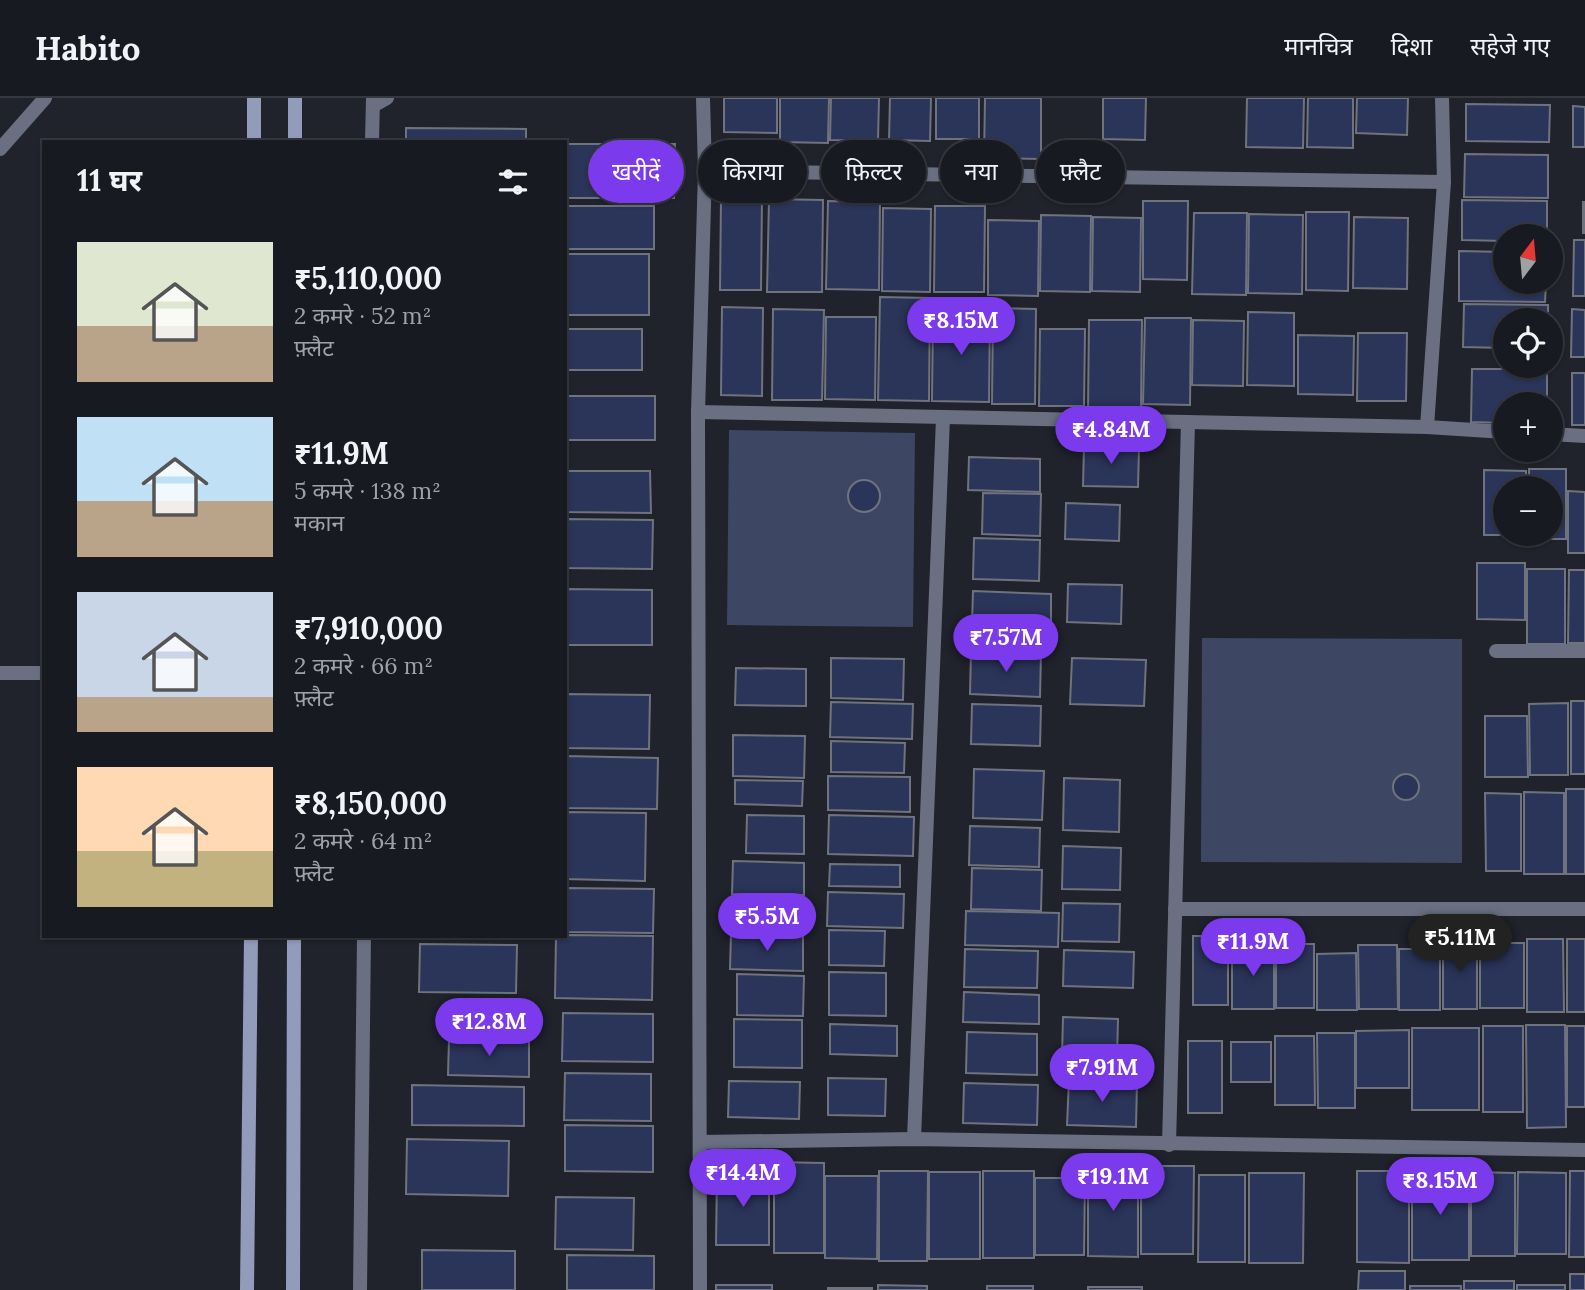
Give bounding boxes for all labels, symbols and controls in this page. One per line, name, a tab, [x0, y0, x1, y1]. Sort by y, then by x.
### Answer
text: Habito	[35, 27, 140, 69]
text: मानचित्र	[1284, 31, 1353, 62]
text: दिशा	[1391, 31, 1432, 62]
text: सहेजे गए	[1470, 31, 1550, 62]
chip: खरीदें	[588, 140, 684, 203]
chip: किराया	[698, 140, 807, 203]
chip: फ़िल्टर	[821, 140, 926, 203]
chip: नया	[940, 140, 1022, 203]
chip: फ़्लैट	[1036, 140, 1125, 203]
text: 11 घर	[77, 161, 142, 199]
icon: filters	[494, 163, 532, 201]
north arrow	[1493, 224, 1563, 294]
map controls	[1493, 224, 1563, 546]
text: ₹5,110,000	[294, 259, 442, 297]
icon: home	[133, 270, 217, 354]
pin: ₹8.15M	[904, 298, 1018, 357]
text: 2 कमरे · 52 m²	[294, 301, 431, 330]
text: ₹8.15M	[923, 305, 999, 334]
button: locate	[1493, 308, 1563, 378]
text: फ़्लैट	[294, 333, 334, 362]
button: +	[1493, 392, 1563, 462]
pin: ₹4.84M	[1054, 406, 1168, 466]
text: ₹4.84M	[1071, 414, 1151, 443]
text: ₹11.9M	[294, 434, 389, 472]
icon: home	[133, 445, 217, 529]
text: 5 कमरे · 138 m²	[294, 476, 441, 505]
button: −	[1493, 476, 1563, 546]
text: मकान	[294, 508, 344, 537]
text: ₹7,910,000	[294, 609, 443, 647]
pin: ₹7.57M	[949, 614, 1063, 674]
icon: home	[133, 620, 217, 704]
text: ₹7.57M	[969, 622, 1043, 651]
text: 2 कमरे · 66 m²	[294, 651, 433, 680]
text: फ़्लैट	[294, 683, 334, 712]
text: ₹8,150,000	[294, 784, 447, 822]
icon: home	[133, 795, 217, 879]
text: 2 कमरे · 64 m²	[294, 826, 432, 855]
text: फ़्लैट	[294, 858, 334, 887]
pin: ₹5.5M	[718, 894, 816, 953]
text: ₹5.5M	[734, 901, 800, 930]
pin: ₹5.11M	[1403, 914, 1517, 974]
pin: ₹11.9M	[1196, 918, 1310, 978]
text: ₹5.11M	[1424, 922, 1496, 951]
text: ₹11.9M	[1217, 926, 1289, 955]
pin: ₹12.8M	[432, 998, 546, 1058]
text: ₹12.8M	[451, 1006, 527, 1035]
pin: ₹7.91M	[1045, 1044, 1159, 1104]
text: ₹7.91M	[1066, 1052, 1138, 1081]
pin: ₹14.4M	[686, 1150, 800, 1209]
pin: ₹19.1M	[1056, 1154, 1170, 1213]
text: ₹14.4M	[705, 1157, 781, 1186]
pin: ₹8.15M	[1383, 1158, 1497, 1217]
text: ₹19.1M	[1077, 1161, 1149, 1190]
text: ₹8.15M	[1402, 1165, 1478, 1194]

